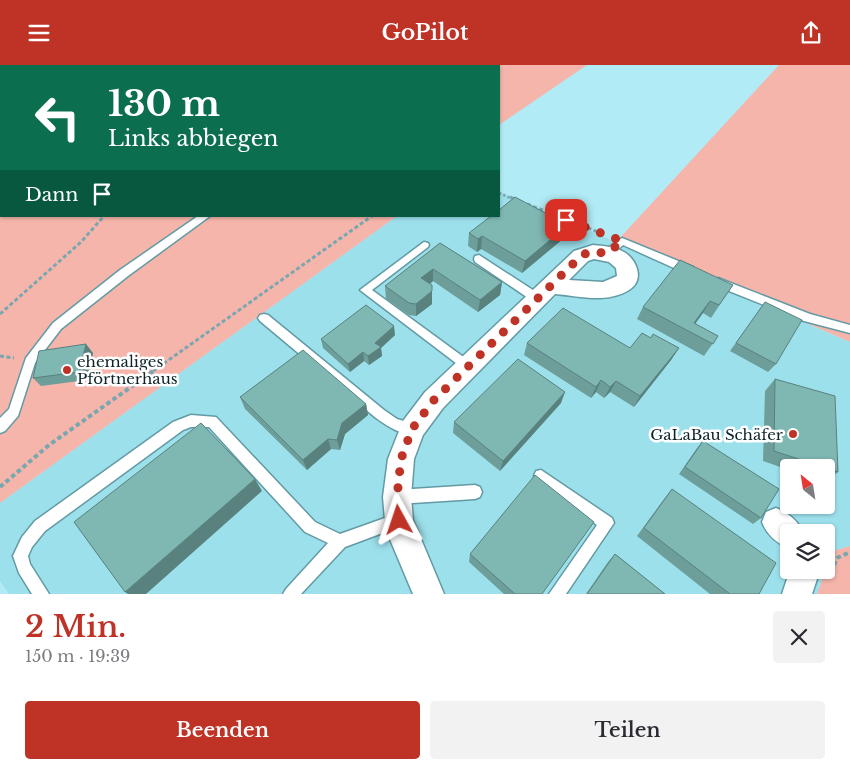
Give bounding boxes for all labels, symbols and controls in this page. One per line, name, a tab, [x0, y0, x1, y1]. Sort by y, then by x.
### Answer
icon: menu	[25, 19, 53, 47]
text: GoPilot	[382, 19, 468, 46]
icon: share	[797, 19, 825, 47]
text: 130 m	[108, 82, 220, 125]
icon: left	[25, 85, 90, 150]
text: Links abbiegen	[108, 125, 278, 152]
icon: arrive	[88, 180, 116, 208]
text: Dann	[25, 183, 78, 206]
pin	[545, 199, 587, 241]
icon: arrive	[552, 206, 580, 234]
place label: ehemaliges Pförtnerhaus	[77, 352, 178, 388]
marker: ehemaliges Pförtnerhaus	[61, 364, 73, 376]
place label: GaLaBau Schäfer	[650, 425, 784, 444]
marker: GaLaBau Schäfer	[787, 428, 799, 440]
north arrow	[780, 459, 835, 514]
map controls	[780, 459, 835, 579]
position arrow	[372, 493, 424, 545]
button: layers	[780, 524, 835, 579]
text: 2 Min.	[25, 608, 126, 645]
button: close	[773, 611, 825, 663]
text: 150 m · 19:39	[25, 646, 130, 666]
button: Beenden	[25, 701, 420, 759]
button: Teilen	[430, 701, 825, 759]

